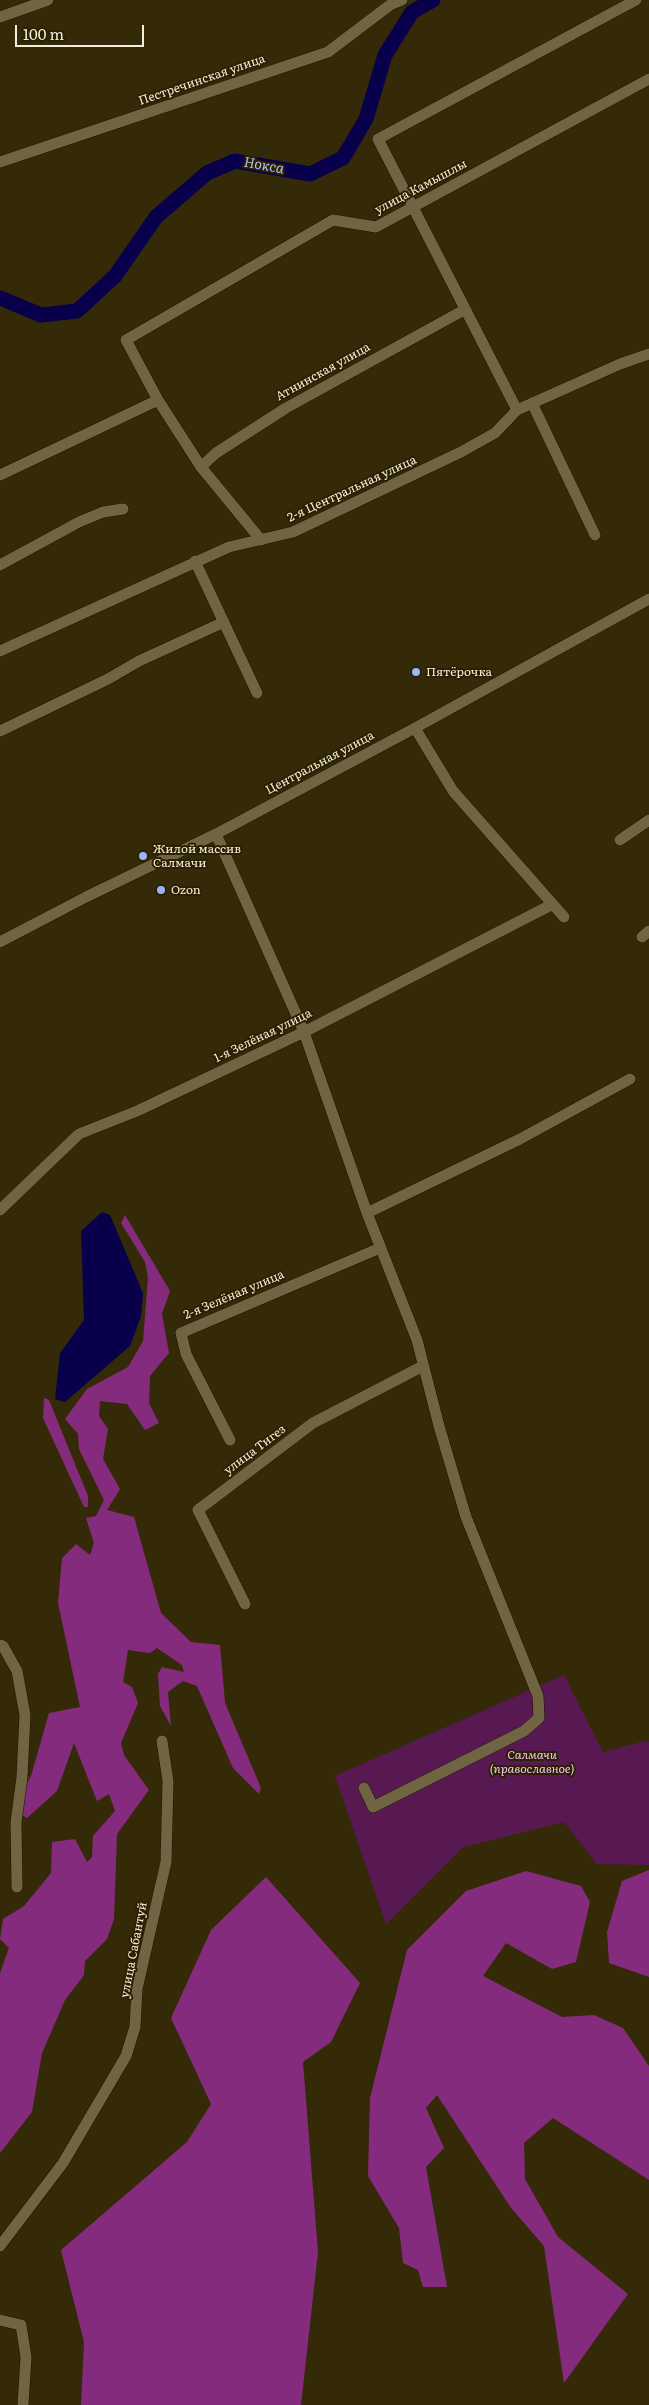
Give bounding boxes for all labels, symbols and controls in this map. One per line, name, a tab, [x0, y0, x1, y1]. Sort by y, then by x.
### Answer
scale bar	[18, 15, 146, 47]
text: 100 m	[23, 22, 64, 45]
street label: Пестречинская улица	[137, 52, 267, 108]
water label: Нокса	[243, 154, 285, 178]
street label: улица Камышлы	[372, 157, 470, 217]
street label: Атнинская улица	[273, 340, 373, 404]
street label: 2-я Центральная улица	[285, 453, 419, 525]
place label: Пятёрочка	[426, 665, 492, 679]
marker: Пятёрочка	[410, 666, 422, 678]
street label: Центральная улица	[263, 728, 377, 798]
place label: Жилой массив Салмачи	[153, 842, 241, 870]
marker: Жилой массив Салмачи	[137, 850, 149, 862]
place label: Ozon	[171, 883, 201, 897]
marker: Ozon	[155, 884, 167, 896]
street label: 1-я Зелёная улица	[212, 1006, 314, 1066]
street label: 2-я Зелёная улица	[182, 1267, 286, 1323]
street label: улица Тигез	[221, 1422, 289, 1478]
park label: Салмачи (православное)	[490, 1748, 574, 1776]
street label: улица Сабантуй	[118, 1901, 150, 1999]

